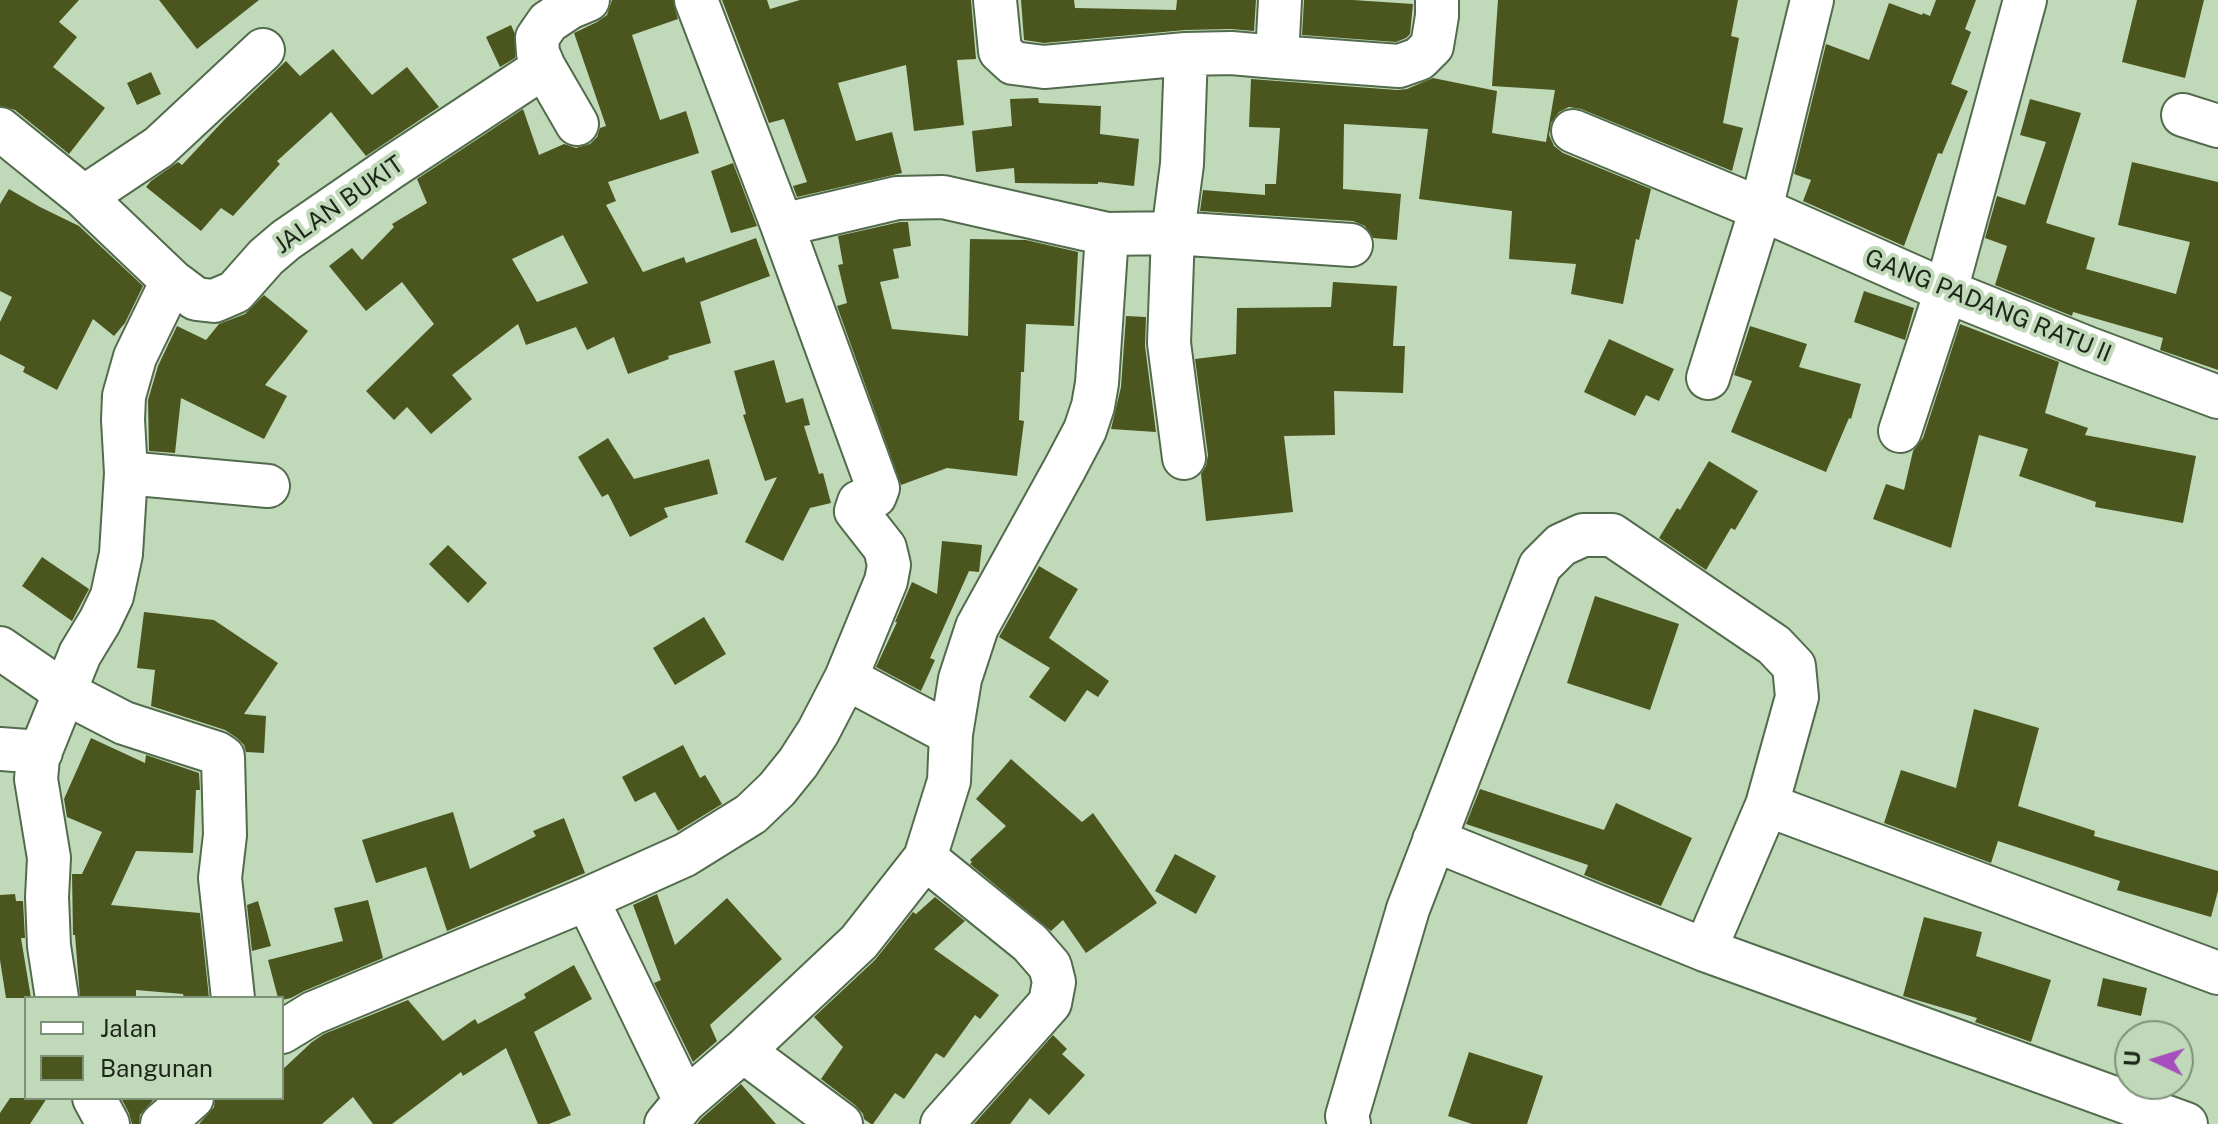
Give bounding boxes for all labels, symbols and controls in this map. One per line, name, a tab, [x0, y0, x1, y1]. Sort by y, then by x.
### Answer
street label: JALAN BUKIT	[269, 150, 409, 260]
street label: GANG PADANG RATU II	[1861, 243, 2115, 369]
legend	[24, 996, 284, 1100]
text: Jalan	[100, 1014, 157, 1042]
north arrow	[2114, 1020, 2194, 1100]
text: U	[2119, 1050, 2146, 1067]
text: Bangunan	[100, 1054, 213, 1082]

